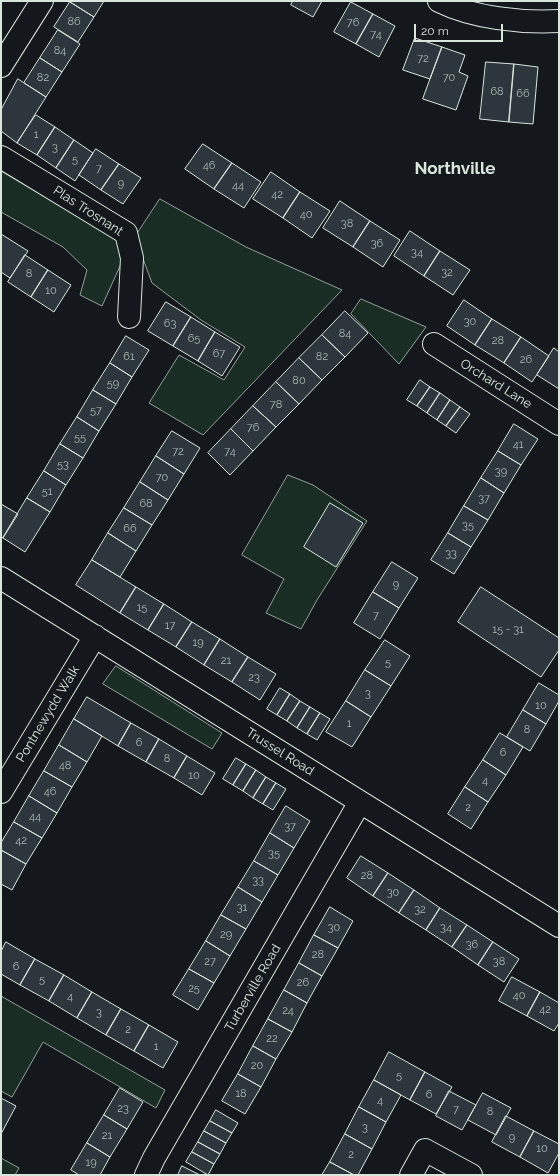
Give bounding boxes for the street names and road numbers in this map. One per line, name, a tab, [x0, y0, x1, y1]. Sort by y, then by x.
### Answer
street label: Plas Trosnant	[50, 183, 126, 239]
street label: Orchard Lane	[457, 356, 535, 412]
street label: Pontnewydd Walk	[13, 663, 83, 765]
street label: Trussel Road	[243, 725, 317, 779]
street label: Turberville Road	[222, 942, 284, 1034]

